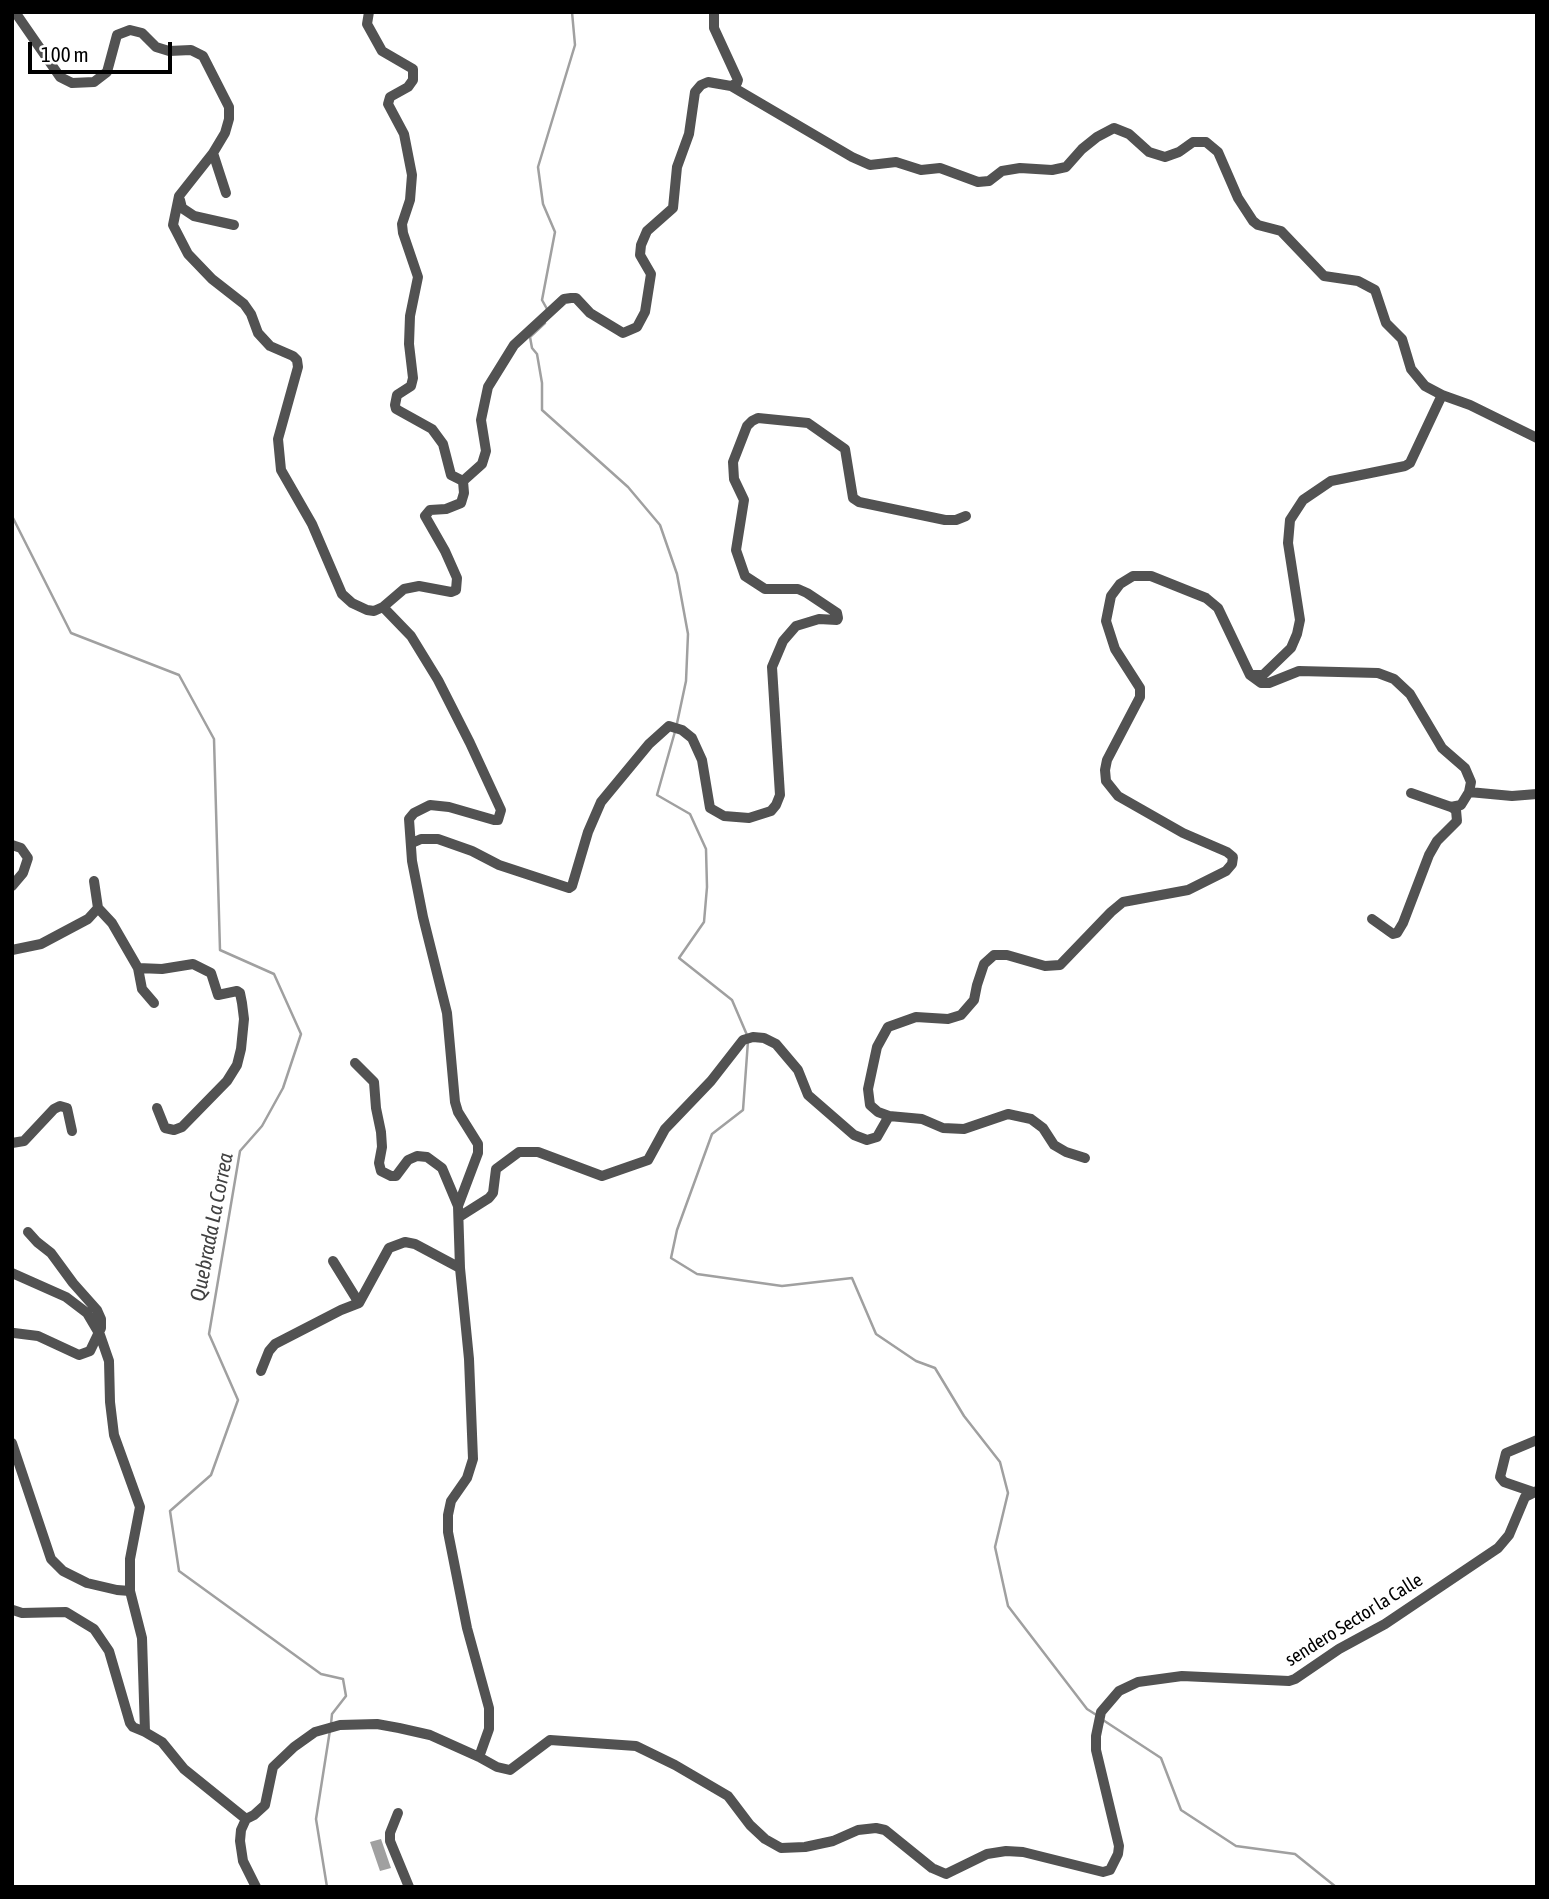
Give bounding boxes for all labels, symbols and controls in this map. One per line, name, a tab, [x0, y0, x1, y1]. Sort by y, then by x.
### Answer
scale bar	[32, 28, 175, 72]
text: 100 m	[41, 42, 89, 66]
water label: Quebrada La Correa	[185, 1151, 239, 1303]
street label: sendero Sector la Calle	[1281, 1569, 1427, 1671]

